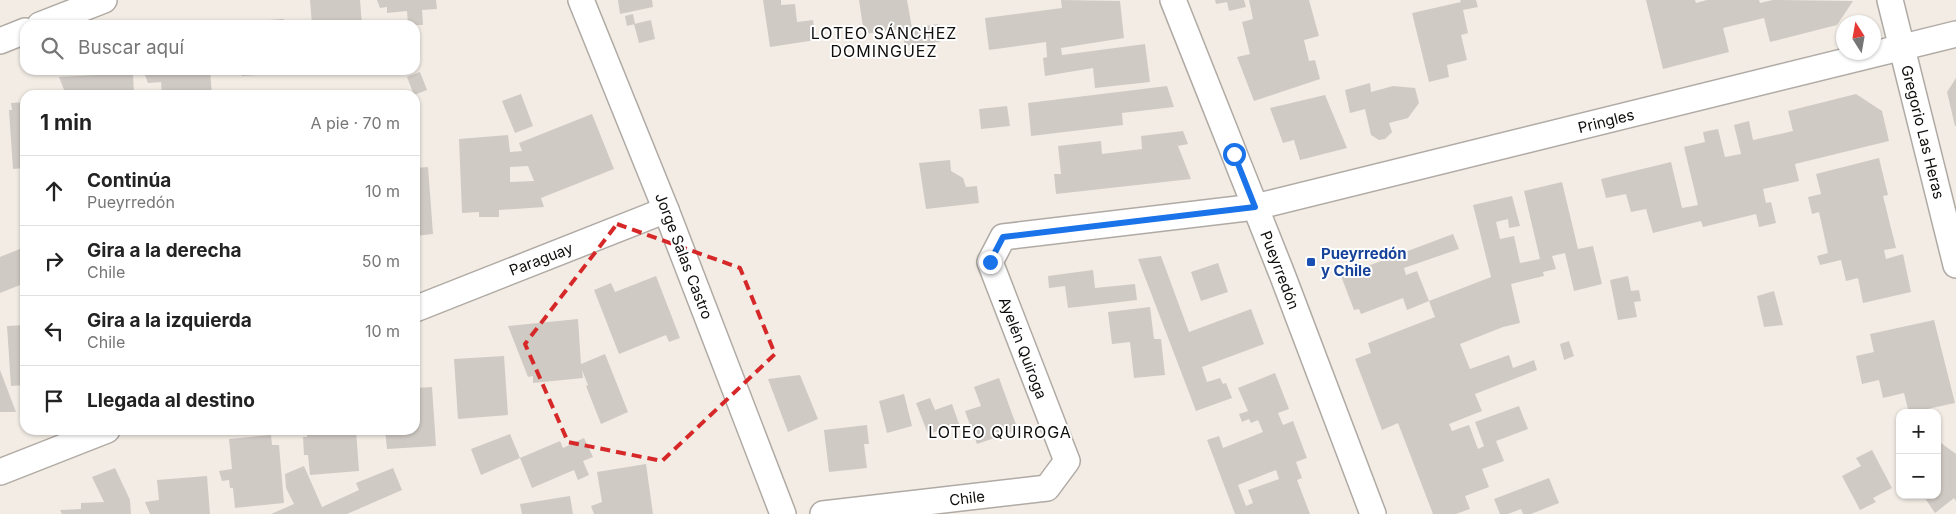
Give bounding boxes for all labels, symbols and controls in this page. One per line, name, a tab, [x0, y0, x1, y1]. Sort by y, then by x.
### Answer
north arrow	[1836, 15, 1881, 60]
search box	[20, 20, 420, 75]
district label: LOTEO SÁNCHEZ DOMINGUEZ	[811, 23, 957, 61]
icon: search	[38, 34, 66, 62]
text: Buscar aquí	[78, 36, 184, 59]
street label: Gregorio Las Heras	[1897, 63, 1949, 201]
street label: Pringles	[1576, 105, 1636, 137]
text: 1 min	[40, 110, 92, 135]
text: A pie · 70 m	[310, 113, 400, 133]
route start	[1223, 143, 1246, 166]
text: Continúa	[87, 169, 171, 192]
icon: ahead	[40, 177, 68, 205]
text: 10 m	[365, 181, 400, 201]
street label: Jorge Salas Castro	[651, 190, 717, 322]
text: Pueyrredón	[87, 192, 175, 212]
street label: Pueyrredón	[1256, 228, 1304, 312]
street label: Paraguay	[506, 238, 576, 280]
text: Gira a la derecha	[87, 239, 242, 262]
place label: Pueyrredón y Chile	[1321, 244, 1407, 280]
icon: right	[40, 247, 68, 275]
text: 50 m	[362, 251, 400, 271]
route end	[979, 251, 1002, 274]
marker: Pueyrredón y Chile	[1305, 256, 1317, 268]
text: Chile	[87, 262, 125, 282]
street label: Ayelén Quiroga	[995, 294, 1051, 402]
text: Gira a la izquierda	[87, 309, 252, 332]
icon: left	[40, 317, 68, 345]
text: 10 m	[365, 321, 400, 341]
text: Chile	[87, 332, 125, 352]
icon: arrive	[40, 387, 68, 415]
text: Llegada al destino	[87, 389, 255, 412]
map controls	[1896, 409, 1941, 499]
button: +	[1896, 409, 1941, 454]
district label: LOTEO QUIROGA	[928, 422, 1072, 442]
button: −	[1896, 454, 1941, 499]
street label: Chile	[948, 486, 986, 510]

